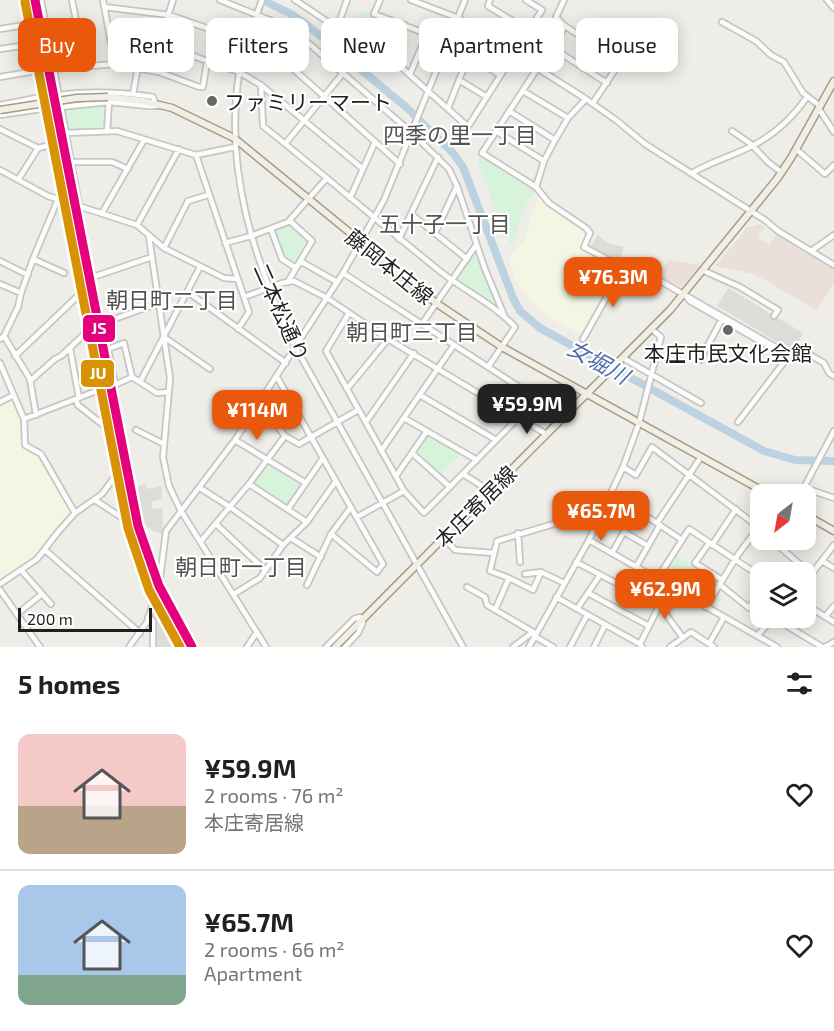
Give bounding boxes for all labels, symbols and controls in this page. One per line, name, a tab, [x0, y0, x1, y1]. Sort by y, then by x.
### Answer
chip: Buy	[18, 18, 96, 72]
chip: Rent	[108, 18, 194, 72]
chip: Filters	[206, 18, 309, 72]
chip: New	[321, 18, 407, 72]
chip: Apartment	[419, 18, 564, 72]
chip: House	[576, 18, 678, 72]
place label: ファミリーマート	[224, 89, 392, 114]
marker: ファミリーマート	[205, 94, 219, 108]
district label: 四季の里一丁目	[383, 121, 537, 147]
district label: 五十子一丁目	[379, 210, 511, 236]
street label: 藤岡本庄線	[341, 223, 439, 309]
pin: ¥76.3M	[564, 257, 662, 308]
street label: 二本松通り	[249, 259, 315, 365]
text: ¥76.3M	[578, 264, 648, 288]
district label: 朝日町二丁目	[106, 286, 238, 312]
line badge: JS	[82, 314, 116, 343]
text: JS	[91, 318, 107, 337]
district label: 朝日町三丁目	[346, 318, 478, 344]
marker: 本庄市民文化会館	[721, 323, 735, 337]
water label: 女堀川	[564, 334, 636, 389]
place label: 本庄市民文化会館	[644, 340, 812, 365]
line badge: JU	[80, 359, 115, 388]
text: JU	[90, 363, 106, 382]
pin: ¥59.9M	[478, 384, 576, 435]
pin: ¥114M	[215, 390, 299, 441]
text: ¥59.9M	[491, 391, 563, 415]
text: ¥114M	[226, 397, 288, 421]
street label: 本庄寄居線	[429, 460, 521, 552]
north arrow	[750, 484, 816, 550]
map controls	[750, 484, 816, 628]
pin: ¥65.7M	[552, 491, 650, 542]
text: ¥65.7M	[566, 498, 636, 522]
district label: 朝日町一丁目	[175, 553, 307, 579]
button: layers	[750, 562, 816, 628]
pin: ¥62.9M	[616, 569, 714, 620]
text: ¥62.9M	[629, 576, 701, 600]
scale bar	[18, 605, 152, 632]
text: 200 m	[27, 609, 73, 628]
icon: filters	[783, 667, 816, 700]
text: 5 homes	[18, 668, 120, 699]
text: ¥59.9M	[204, 752, 296, 783]
icon: home	[66, 758, 138, 830]
icon: heart	[783, 778, 816, 811]
text: 2 rooms · 76 m²	[204, 783, 343, 807]
text: 本庄寄居線	[204, 810, 304, 834]
text: ¥65.7M	[204, 906, 294, 937]
icon: home	[66, 909, 138, 981]
icon: heart	[783, 929, 816, 962]
text: 2 rooms · 66 m²	[204, 937, 345, 961]
text: Apartment	[204, 961, 302, 985]

